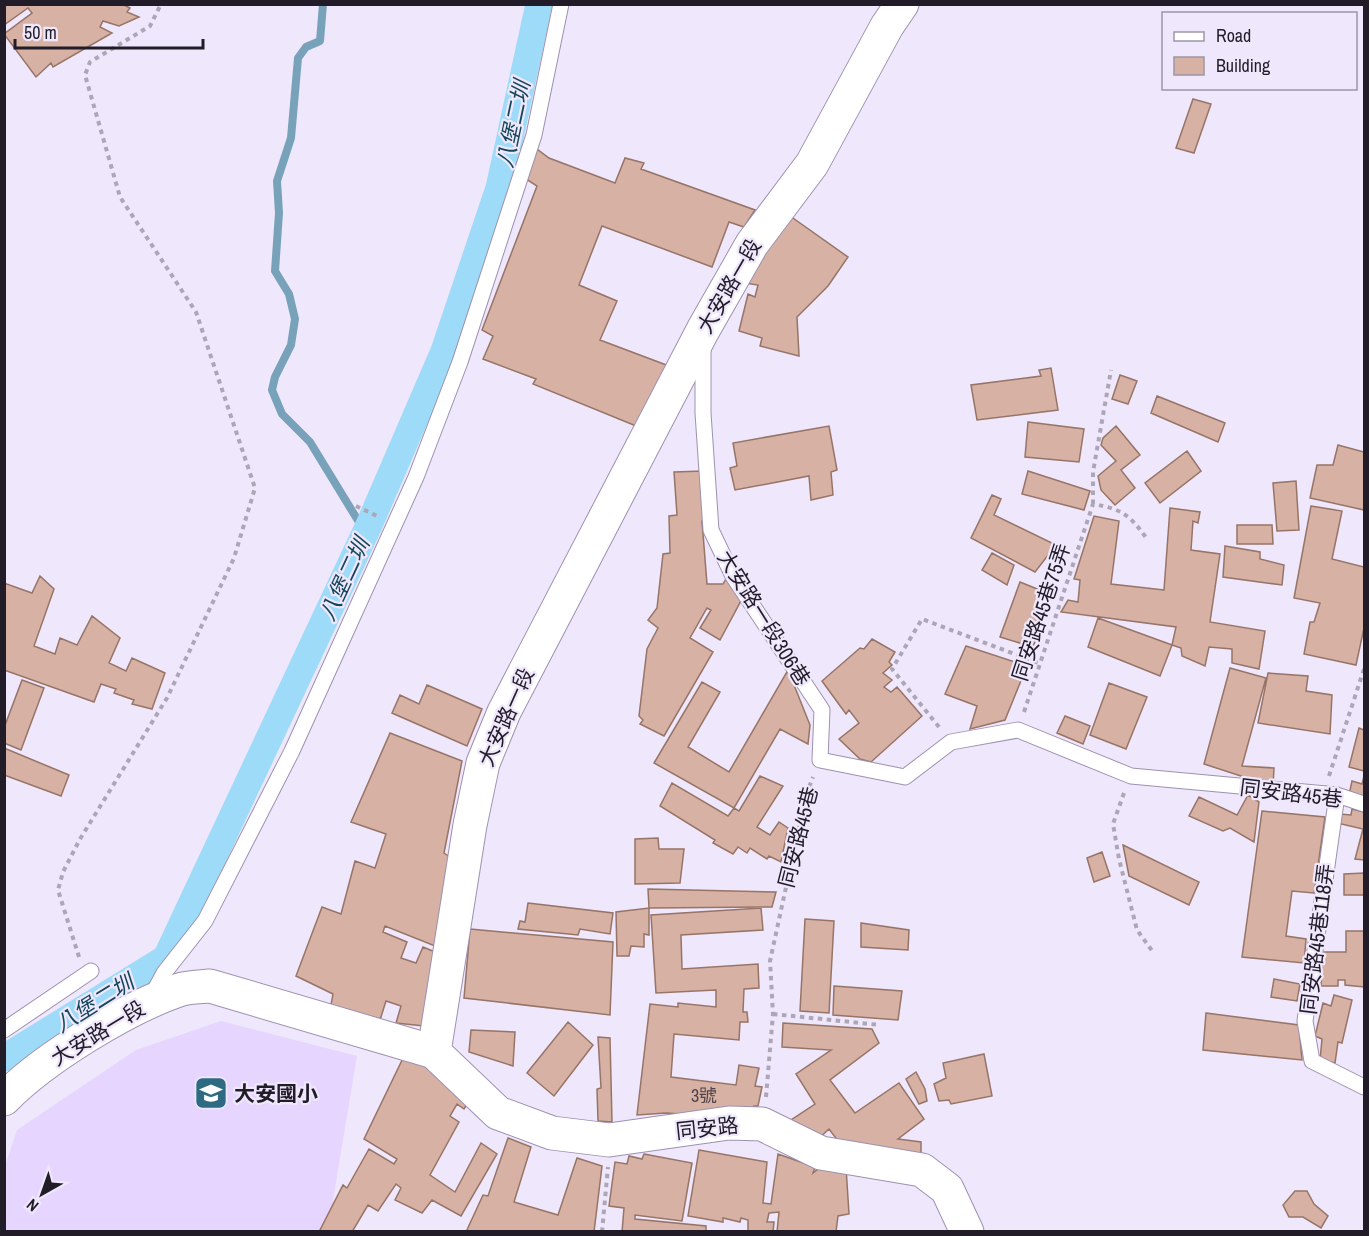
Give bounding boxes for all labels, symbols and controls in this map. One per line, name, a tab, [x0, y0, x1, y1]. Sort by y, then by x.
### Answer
scale bar	[15, 12, 202, 50]
legend	[1162, 12, 1357, 90]
text: 50 m	[24, 20, 57, 45]
text: Road	[1216, 23, 1251, 48]
text: Building	[1216, 53, 1271, 78]
water label: 八堡二圳	[489, 75, 537, 170]
street label: 大安路一段	[690, 233, 768, 339]
water label: 八堡二圳	[312, 530, 377, 625]
street label: 同安路45巷75弄	[1005, 539, 1077, 685]
street label: 大安路一段306巷	[711, 545, 817, 691]
street label: 大安路一段	[471, 663, 541, 771]
street label: 同安路45巷	[1238, 772, 1344, 814]
street label: 同安路45巷	[771, 783, 825, 891]
street label: 同安路45巷118弄	[1293, 862, 1341, 1016]
water label: 八堡二圳	[49, 965, 142, 1039]
street label: 大安路一段	[46, 994, 150, 1072]
school or university icon: 大安國小	[193, 1075, 229, 1111]
place label: 大安國小	[234, 1079, 318, 1108]
house number: 3號	[691, 1083, 717, 1108]
street label: 同安路	[674, 1110, 740, 1146]
north arrow	[12, 1164, 72, 1224]
text: N	[22, 1194, 43, 1217]

